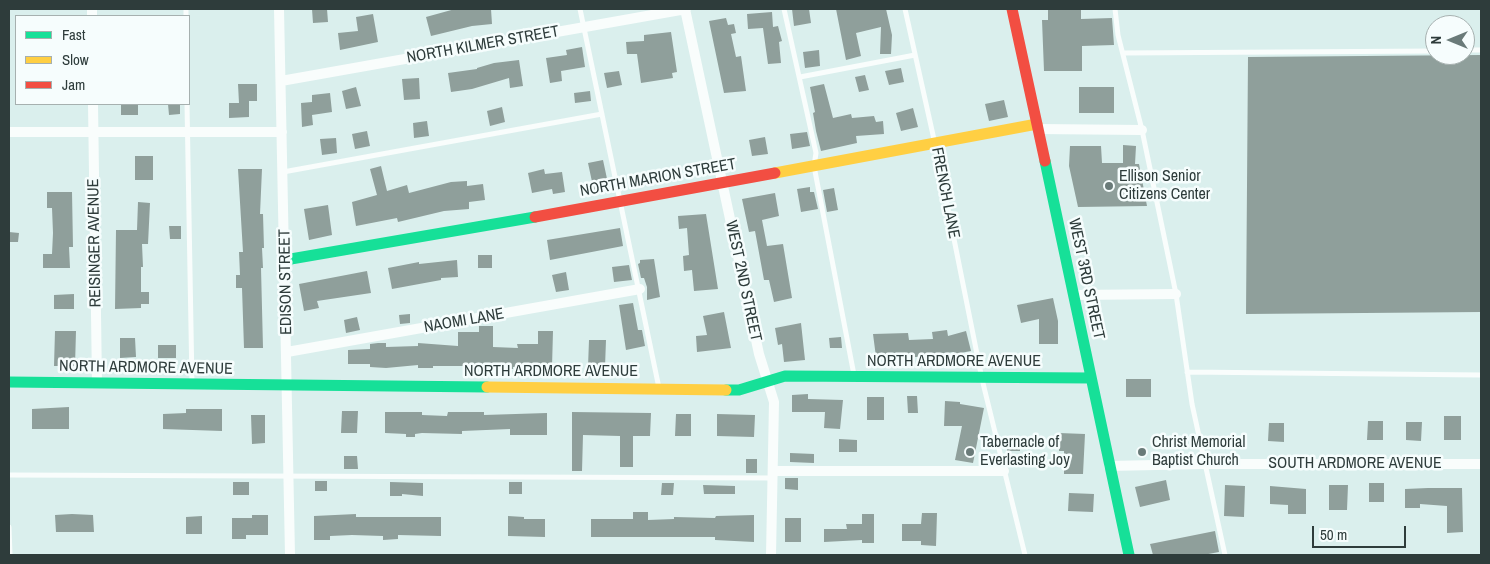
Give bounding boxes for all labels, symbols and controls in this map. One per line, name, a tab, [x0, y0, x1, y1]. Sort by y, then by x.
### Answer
legend	[15, 15, 190, 105]
north arrow	[1425, 15, 1475, 65]
street label: NORTH KILMER STREET	[405, 22, 561, 68]
text: Fast	[62, 24, 85, 45]
text: N	[1427, 36, 1445, 44]
text: Slow	[62, 49, 89, 70]
text: Jam	[62, 74, 85, 95]
street label: FRENCH LANE	[927, 146, 963, 240]
street label: NORTH MARION STREET	[579, 155, 737, 201]
place label: Ellison Senior Citizens Center	[1119, 167, 1210, 205]
street label: REISINGER AVENUE	[84, 178, 106, 308]
marker: Ellison Senior Citizens Center	[1103, 180, 1115, 192]
street label: WEST 3RD STREET	[1064, 217, 1108, 341]
street label: WEST 2ND STREET	[721, 219, 765, 343]
street label: EDISON STREET	[275, 229, 297, 335]
street label: NAOMI LANE	[422, 305, 506, 337]
street label: NORTH ARDMORE AVENUE	[867, 352, 1041, 372]
street label: NORTH ARDMORE AVENUE	[59, 357, 233, 379]
street label: NORTH ARDMORE AVENUE	[464, 362, 638, 382]
place label: Tabernacle of Everlasting Joy	[980, 433, 1070, 471]
place label: Christ Memorial Baptist Church	[1152, 433, 1245, 471]
marker: Tabernacle of Everlasting Joy	[964, 446, 976, 458]
marker: Christ Memorial Baptist Church	[1136, 446, 1148, 458]
street label: SOUTH ARDMORE AVENUE	[1268, 454, 1442, 474]
scale bar	[1315, 516, 1409, 548]
text: 50 m	[1320, 524, 1347, 545]

